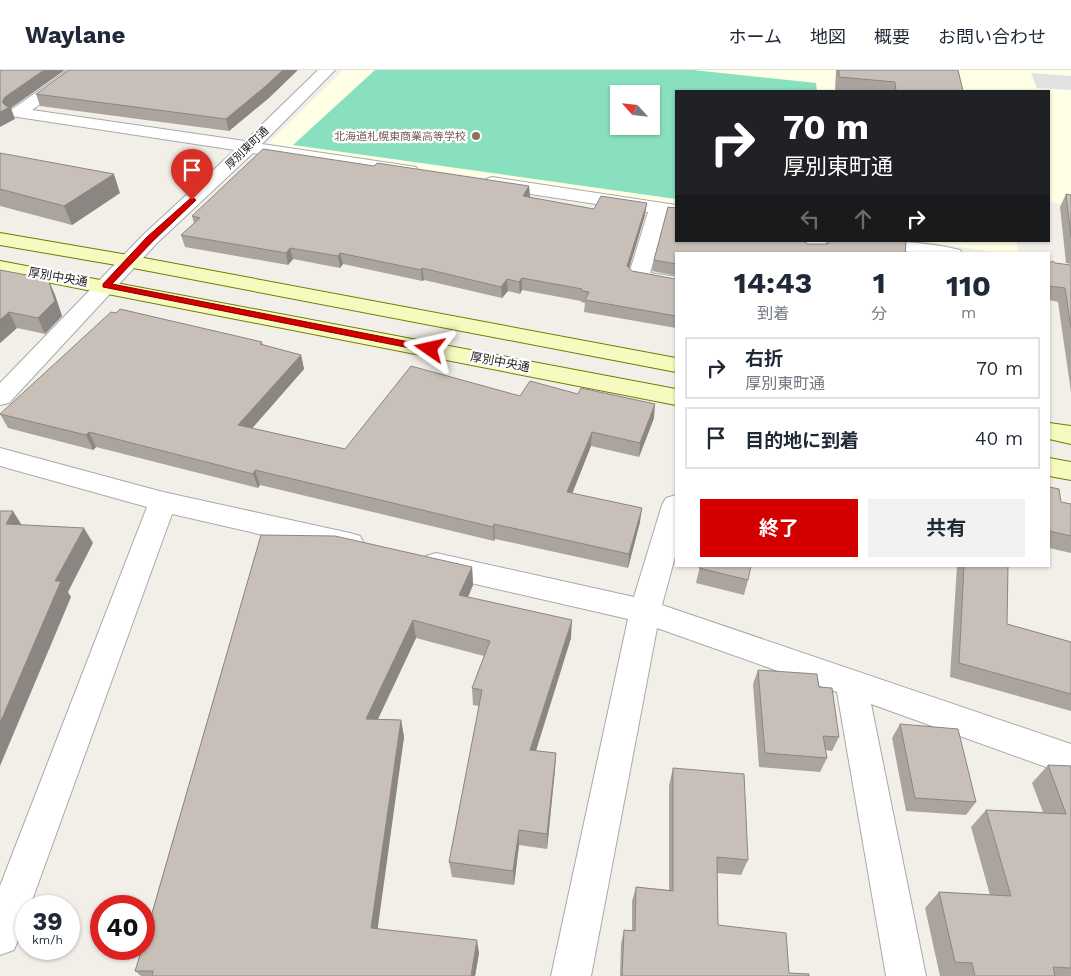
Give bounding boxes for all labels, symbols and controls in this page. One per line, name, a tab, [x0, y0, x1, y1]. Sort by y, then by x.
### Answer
text: Waylane	[25, 21, 125, 49]
text: ホーム	[729, 26, 782, 47]
text: 地図	[810, 26, 846, 47]
text: 概要	[874, 26, 910, 47]
text: お問い合わせ	[938, 26, 1046, 47]
north arrow	[610, 85, 660, 135]
map controls	[610, 85, 660, 135]
text: 70 m	[783, 106, 869, 148]
icon: right	[700, 110, 765, 175]
street label: 厚別東町通	[223, 124, 271, 172]
place label: 北海道札幌東商業高等学校	[334, 130, 466, 143]
marker: 北海道札幌東商業高等学校	[470, 130, 482, 142]
pin	[171, 149, 213, 200]
text: 厚別東町通	[783, 154, 893, 179]
icon: arrive	[178, 156, 206, 184]
icon: left	[796, 205, 824, 233]
icon: ahead	[849, 205, 877, 233]
icon: right	[902, 205, 930, 233]
street label: 厚別中央通	[27, 265, 89, 289]
text: 14:43	[734, 265, 812, 300]
text: 1	[873, 265, 886, 300]
text: 110	[946, 268, 991, 303]
text: m	[961, 303, 976, 322]
text: 到着	[757, 304, 789, 323]
text: 分	[871, 304, 887, 323]
position arrow	[403, 322, 455, 374]
text: 右折	[745, 347, 783, 370]
street label: 厚別中央通	[469, 349, 531, 375]
icon: right	[702, 354, 730, 382]
text: 70 m	[976, 357, 1023, 380]
text: 厚別東町通	[745, 374, 825, 393]
icon: arrive	[702, 424, 730, 452]
text: 40 m	[975, 427, 1023, 450]
text: 目的地に到着	[745, 429, 859, 452]
button: 終了	[700, 499, 858, 557]
button: 共有	[868, 499, 1025, 557]
speed limit sign: 40	[90, 895, 155, 960]
text: 39	[32, 907, 63, 936]
text: km/h	[32, 933, 63, 947]

